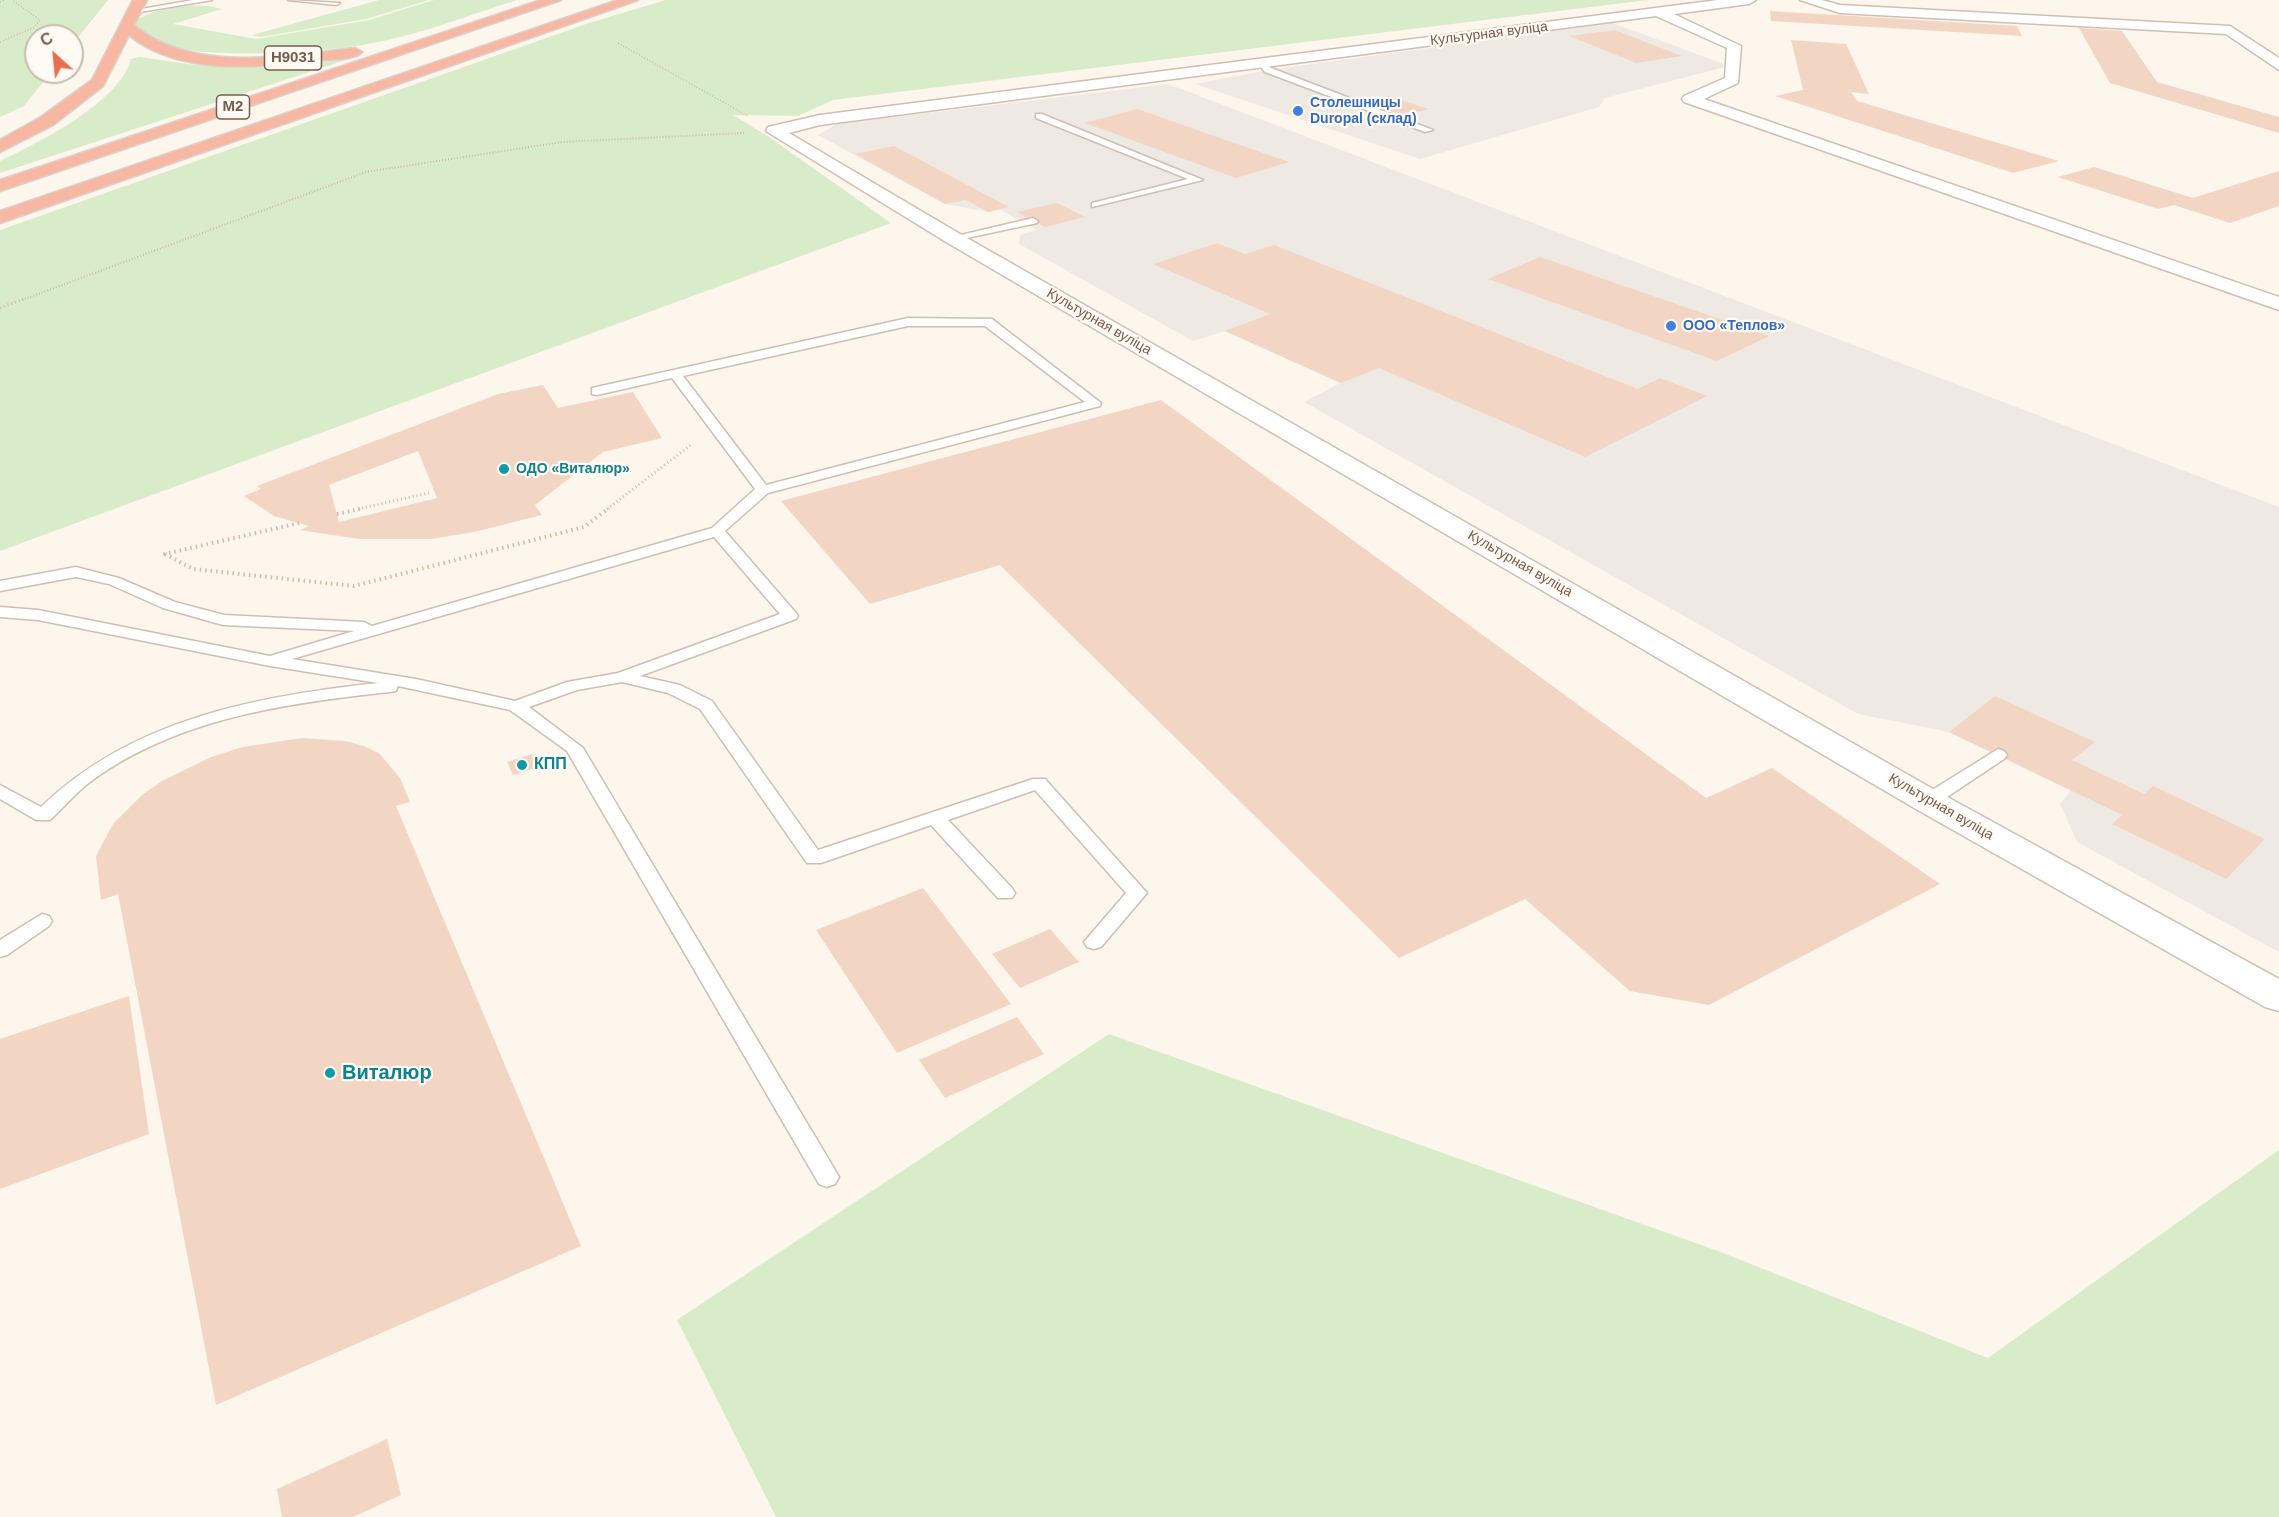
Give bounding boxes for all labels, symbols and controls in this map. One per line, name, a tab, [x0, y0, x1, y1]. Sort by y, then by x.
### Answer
street label: Культурная вуліца	[1429, 18, 1549, 50]
north arrow	[24, 24, 84, 84]
text: С	[37, 29, 56, 49]
road number: Н9031	[264, 46, 322, 70]
road number: М2	[216, 95, 250, 119]
place label: Столешницы Duropal (склад)	[1310, 95, 1417, 128]
marker: Столешницы Duropal (склад)	[1291, 104, 1305, 118]
street label: Культурная вуліца	[1044, 285, 1154, 359]
place label: ООО «Теплов»	[1683, 318, 1785, 334]
marker: ООО «Теплов»	[1664, 319, 1678, 333]
place label: ОДО «Виталюр»	[516, 461, 630, 477]
marker: ОДО «Виталюр»	[497, 462, 511, 476]
street label: Культурная вуліца	[1465, 527, 1575, 601]
place label: КПП	[534, 755, 567, 775]
marker: КПП	[515, 758, 529, 772]
street label: Культурная вуліца	[1886, 770, 1996, 844]
place label: Виталюр	[342, 1061, 432, 1085]
marker: Виталюр	[323, 1066, 337, 1080]

